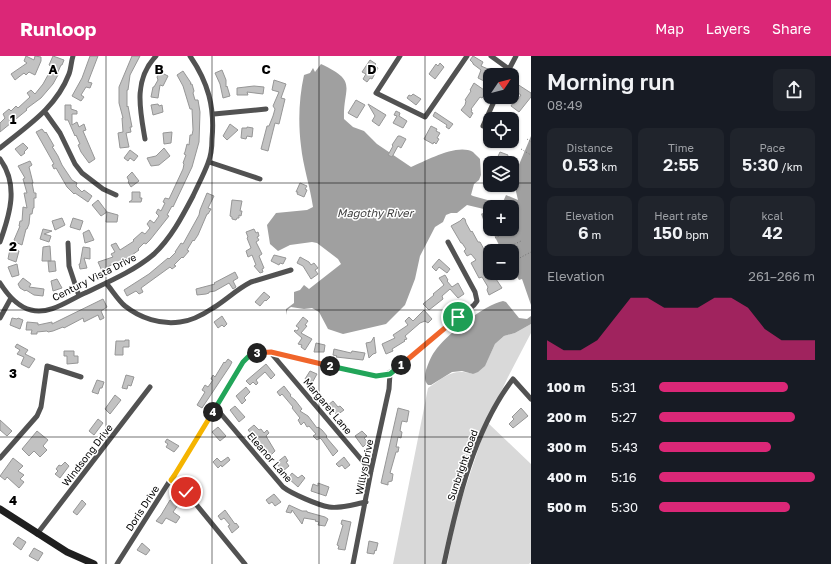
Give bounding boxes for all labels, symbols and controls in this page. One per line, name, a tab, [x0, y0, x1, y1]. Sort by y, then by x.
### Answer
text: Runloop	[20, 17, 96, 40]
text: Map	[655, 20, 684, 37]
text: Layers	[706, 20, 750, 37]
text: Share	[772, 20, 811, 37]
text: A	[48, 61, 58, 77]
text: B	[154, 61, 164, 77]
text: C	[261, 61, 271, 77]
text: D	[367, 61, 377, 77]
north arrow	[483, 68, 519, 104]
map controls	[483, 68, 519, 280]
text: Morning run	[547, 68, 675, 95]
button: share	[773, 69, 815, 111]
text: 08:49	[547, 97, 583, 113]
text: 1	[10, 111, 17, 127]
button: locate	[483, 112, 519, 148]
text: Distance	[567, 141, 613, 154]
text: Time	[668, 141, 694, 154]
text: Pace	[759, 141, 785, 154]
text: 0.53	[562, 154, 599, 175]
text: 2:55	[663, 154, 699, 175]
text: 5:30	[742, 154, 779, 175]
button: layers	[483, 156, 519, 192]
text: km	[599, 160, 617, 173]
text: /km	[779, 160, 803, 173]
button: +	[483, 200, 519, 236]
water label: Magothy River	[337, 206, 415, 220]
text: Elevation	[565, 209, 614, 222]
text: Heart rate	[654, 209, 708, 222]
text: kcal	[761, 209, 783, 222]
text: 6	[578, 222, 589, 243]
text: 150	[653, 222, 683, 243]
text: 42	[762, 222, 783, 243]
text: m	[589, 228, 601, 241]
text: bpm	[683, 228, 709, 241]
text: 2	[9, 238, 17, 254]
button: −	[483, 244, 519, 280]
street label: Century Vista Drive	[50, 251, 138, 303]
text: Elevation	[547, 268, 605, 284]
text: 261–266 m	[748, 268, 815, 284]
pin	[441, 300, 475, 334]
icon: arrive	[447, 306, 469, 328]
pin: 3	[247, 343, 267, 363]
text: 3	[254, 346, 260, 359]
pin: 1	[391, 355, 411, 375]
pin: 2	[320, 356, 340, 376]
text: 1	[398, 358, 404, 371]
text: 2	[327, 359, 333, 372]
text: 3	[9, 365, 17, 381]
street label: Margaret Lane	[301, 376, 355, 437]
text: 100 m	[547, 379, 585, 395]
text: 5:31	[611, 379, 636, 395]
pin: 4	[203, 402, 223, 422]
text: 4	[210, 405, 216, 418]
text: 200 m	[547, 409, 586, 425]
text: 5:27	[611, 409, 637, 425]
street label: Windsong Drive	[59, 421, 115, 488]
street label: Sunbright Road	[444, 428, 480, 502]
street label: Eleanor Lane	[245, 429, 295, 485]
street label: Willys Drive	[353, 438, 375, 496]
text: 300 m	[547, 439, 586, 455]
text: 5:43	[611, 439, 638, 455]
text: 400 m	[547, 469, 587, 485]
text: 5:16	[611, 469, 637, 485]
pin	[169, 475, 203, 509]
icon: check	[175, 481, 197, 503]
street label: Doris Drive	[123, 483, 161, 533]
text: 4	[9, 492, 17, 508]
text: 500 m	[547, 499, 586, 515]
text: 5:30	[611, 499, 638, 515]

